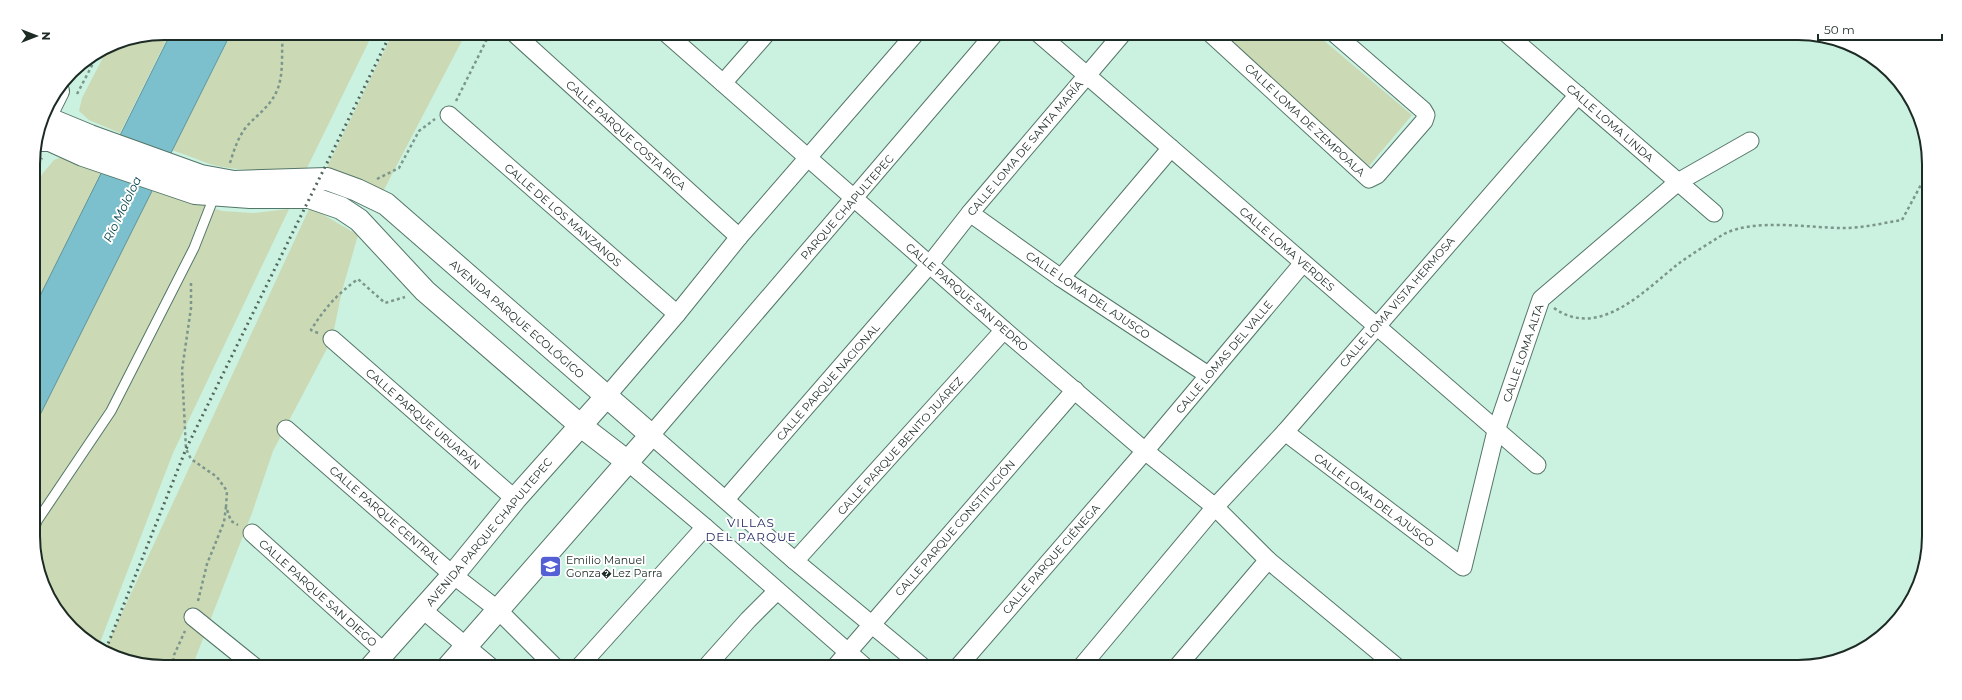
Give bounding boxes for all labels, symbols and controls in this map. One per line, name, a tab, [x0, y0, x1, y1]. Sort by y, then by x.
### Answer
north arrow	[16, 16, 56, 56]
scale bar	[1818, 16, 1942, 42]
text: 50 m	[1824, 22, 1855, 37]
text: N	[39, 32, 53, 40]
street label: CALLE LOMA DE ZEMPOALA	[1242, 61, 1368, 179]
street label: CALLE PARQUE COSTA RICA	[563, 77, 689, 193]
street label: CALLE LOMA DE SANTA MARÍA	[964, 77, 1086, 219]
street label: CALLE LOMA LINDA	[1563, 81, 1657, 165]
street label: PARQUE CHAPULTEPEC	[797, 151, 897, 262]
street label: CALLE DE LOS MANZANOS	[502, 160, 625, 270]
water label: Río Mololoa	[100, 174, 144, 244]
street label: CALLE LOMA VERDES	[1237, 204, 1338, 294]
street label: CALLE LOMA VISTA HERMOSA	[1336, 234, 1458, 370]
street label: CALLE PARQUE SAN PEDRO	[903, 240, 1031, 354]
street label: CALLE LOMA DEL AJUSCO	[1023, 248, 1153, 342]
street label: AVENIDA PARQUE ECOLÓGICO	[447, 257, 587, 381]
street label: CALLE LOMAS DEL VALLE	[1172, 298, 1276, 416]
street label: CALLE LOMA ALTA	[1500, 302, 1546, 404]
street label: CALLE PARQUE NACIONAL	[773, 320, 883, 443]
street label: CALLE PARQUE URUAPÁN	[363, 365, 483, 473]
street label: CALLE PARQUE BENITO JUÁREZ	[834, 374, 966, 518]
street label: CALLE LOMA DEL AJUSCO	[1311, 450, 1437, 550]
street label: AVENIDA PARQUE CHAPULTEPEC	[423, 455, 555, 609]
street label: CALLE PARQUE CONSTITUCIÓN	[892, 457, 1018, 599]
street label: CALLE PARQUE CENTRAL	[326, 463, 444, 567]
street label: CALLE PARQUE CIÉNEGA	[999, 501, 1103, 617]
district label: VILLAS DEL PARQUE	[705, 515, 797, 544]
street label: CALLE PARQUE SAN DIEGO	[256, 536, 380, 650]
school or university icon: Emilio Manuel Gonza�Lez Parra	[538, 553, 564, 579]
place label: Emilio Manuel Gonza�Lez Parra	[566, 553, 662, 580]

